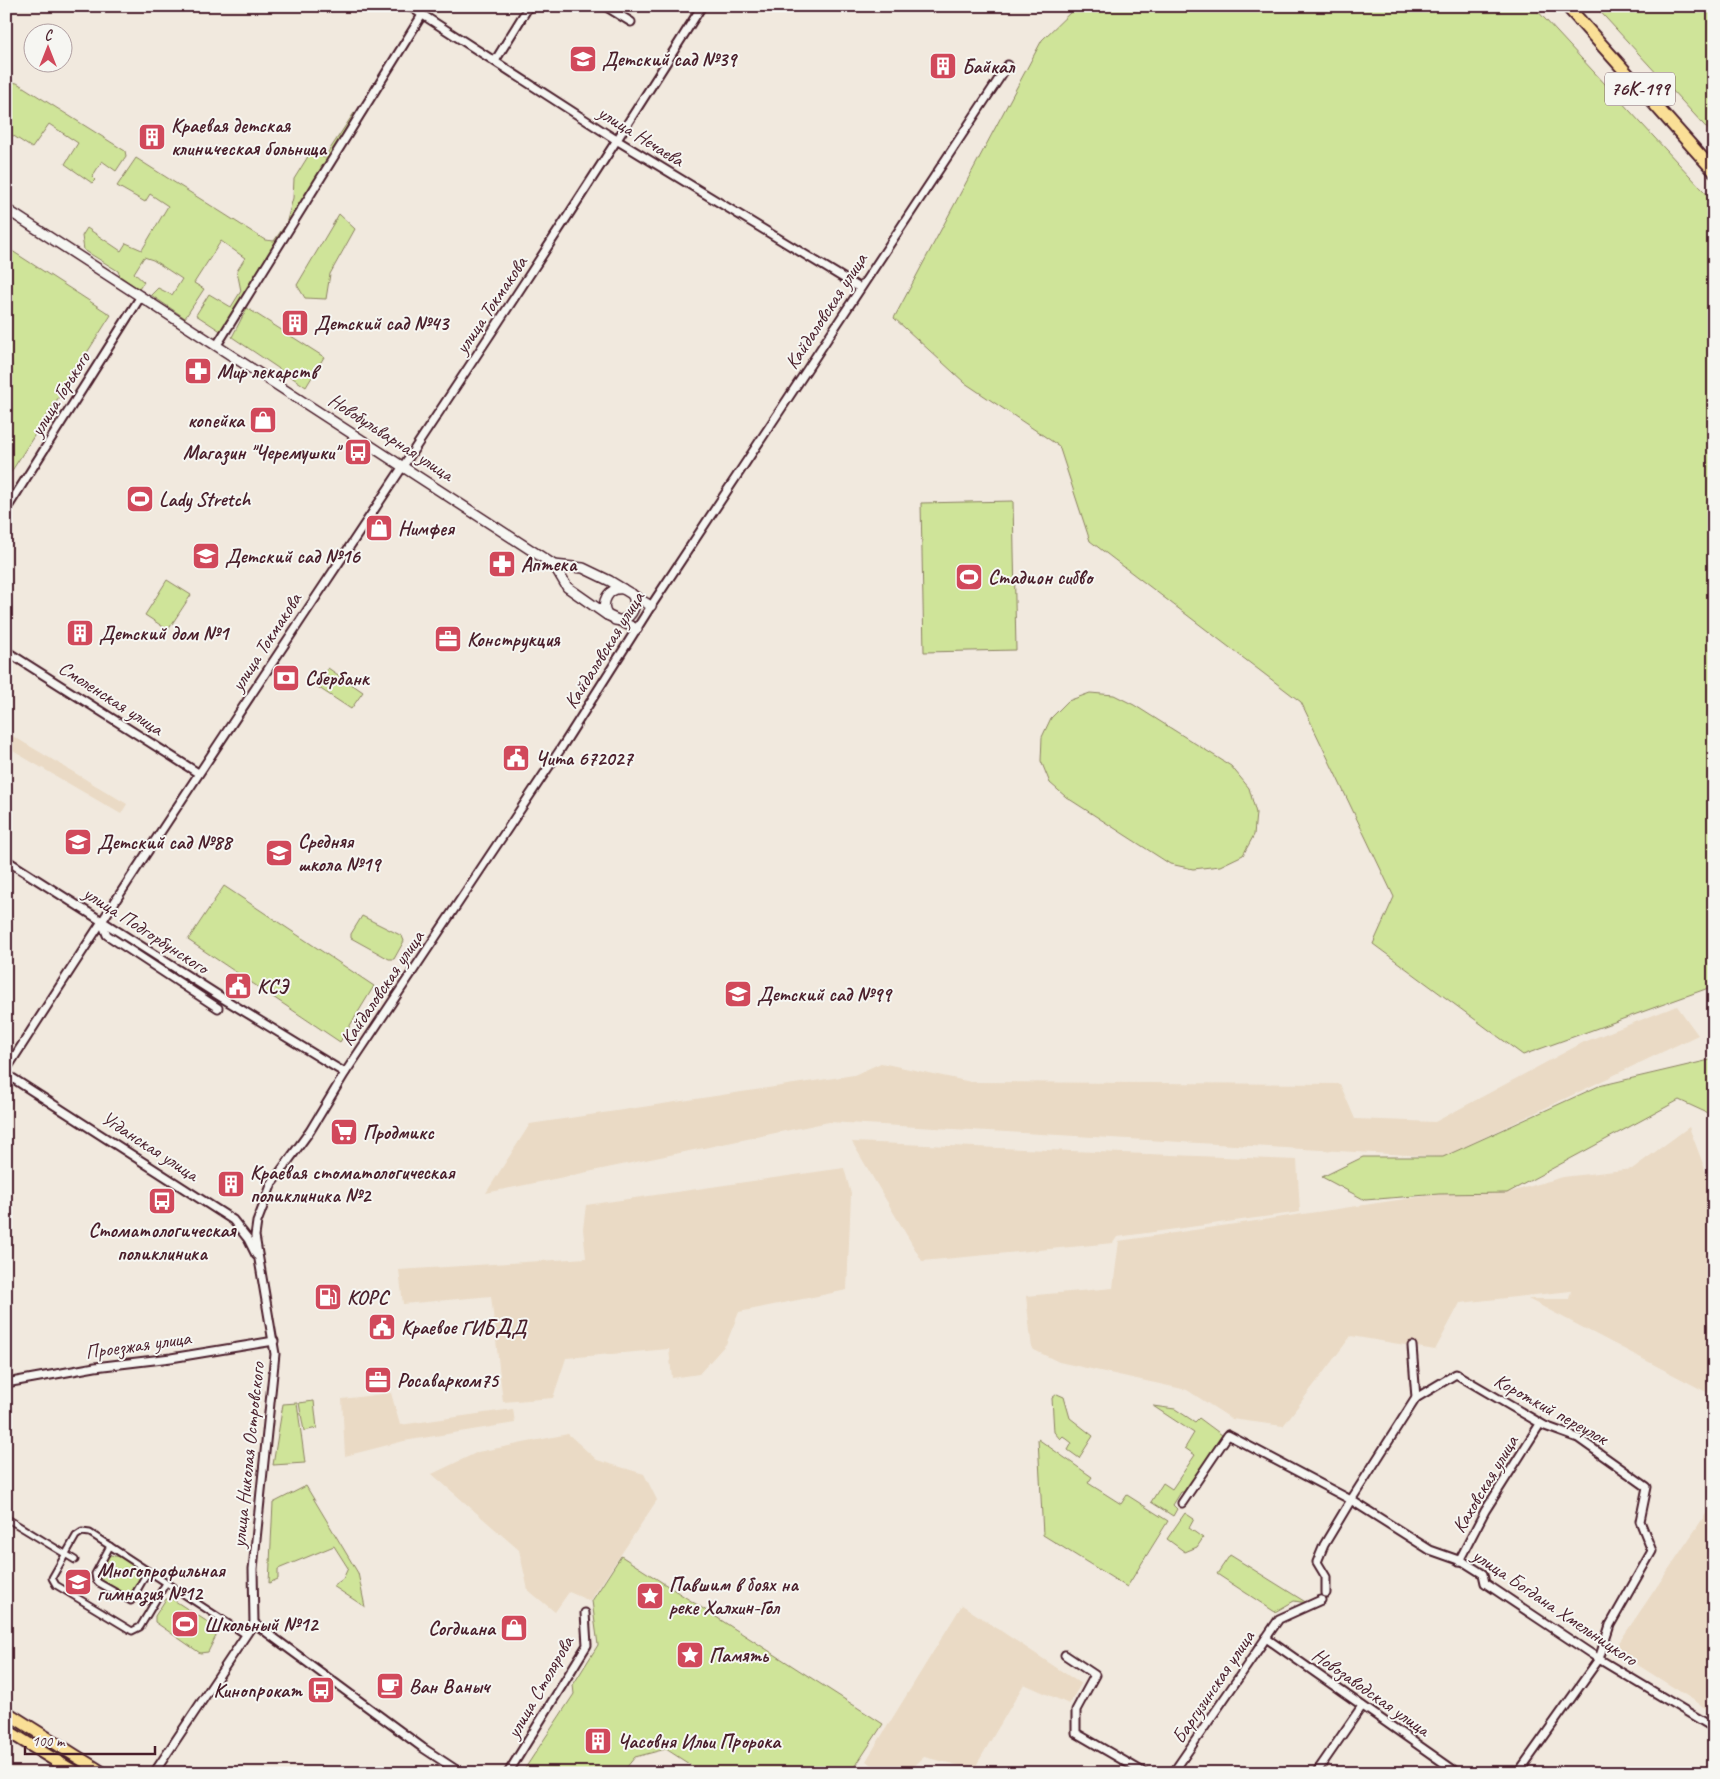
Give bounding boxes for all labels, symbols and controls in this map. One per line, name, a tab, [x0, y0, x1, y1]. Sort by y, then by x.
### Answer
north arrow	[22, 22, 72, 72]
text: С	[45, 27, 54, 44]
school or university icon: Детский сад №39	[568, 44, 598, 74]
place label: Детский сад №39	[602, 47, 738, 72]
building icon: Байкал	[928, 51, 958, 81]
place label: Байкал	[962, 54, 1016, 79]
road number: 76К-199	[1605, 72, 1675, 106]
street label: улица Нечаева	[592, 99, 690, 173]
place label: Краевая детская клиническая больница	[171, 113, 328, 161]
building icon: Краевая детская клиническая больница	[137, 122, 167, 152]
street label: Кайдаловская улица	[779, 247, 874, 374]
street label: улица Токмакова	[449, 250, 533, 359]
building icon: Детский сад №43	[280, 308, 310, 338]
place label: Детский сад №43	[314, 311, 450, 336]
street label: улица Горького	[24, 346, 96, 442]
pharmacy icon: Мир лекарств	[183, 356, 213, 386]
place label: Мир лекарств	[217, 359, 322, 384]
street label: Новобульварная улица	[324, 387, 460, 488]
shop icon: копейка	[248, 405, 278, 435]
place label: копейка	[187, 408, 246, 433]
bus stop icon: Магазин "Черемушки"	[343, 437, 373, 467]
place label: Магазин "Черемушки"	[183, 440, 343, 466]
sports icon: Lady Stretch	[125, 484, 155, 514]
place label: Lady Stretch	[159, 487, 252, 513]
shop icon: Нимфея	[364, 513, 394, 543]
place label: Нимфея	[398, 516, 455, 541]
school or university icon: Детский сад №16	[191, 541, 221, 571]
place label: Детский сад №16	[225, 544, 361, 569]
pharmacy icon: Аптека	[487, 549, 517, 579]
place label: Аптека	[521, 552, 578, 577]
sports icon: Стадион сибво	[954, 562, 984, 592]
place label: Стадион сибво	[988, 565, 1095, 590]
street label: Кайдаловская улица	[558, 586, 651, 713]
street label: улица Токмакова	[224, 587, 308, 697]
building icon: Детский дом №1	[65, 618, 95, 648]
place label: Детский дом №1	[99, 621, 230, 646]
office icon: Конструкция	[433, 624, 463, 654]
place label: Конструкция	[467, 627, 561, 653]
street label: Смоленская улица	[54, 655, 169, 742]
bank icon: Сбербанк	[271, 663, 301, 693]
place label: Сбербанк	[305, 666, 371, 691]
public building icon: Чита 672027	[501, 743, 531, 773]
place label: Чита 672027	[535, 746, 634, 771]
school or university icon: Детский сад №88	[63, 827, 93, 857]
place label: Средняя школа №19	[298, 829, 382, 877]
place label: Детский сад №88	[97, 830, 234, 855]
school or university icon: Средняя школа №19	[264, 838, 294, 868]
street label: улица Подгорбунского	[78, 880, 215, 981]
street label: Кайдаловская улица	[334, 925, 430, 1050]
public building icon: КСЭ	[223, 971, 253, 1001]
place label: КСЭ	[257, 974, 290, 999]
school or university icon: Детский сад №99	[723, 979, 753, 1009]
place label: Детский сад №99	[757, 982, 893, 1007]
street label: Угданская улица	[97, 1105, 205, 1188]
supermarket icon: Продмикс	[329, 1117, 359, 1147]
place label: Продмикс	[363, 1120, 435, 1145]
place label: Краевая стоматологическая поликлиника №2	[250, 1160, 456, 1208]
building icon: Краевая стоматологическая поликлиника №2	[216, 1169, 246, 1199]
bus stop icon: Стоматологическая поликлиника	[147, 1186, 177, 1216]
place label: Стоматологическая поликлиника	[88, 1218, 237, 1266]
fuel station icon: КОРС	[313, 1282, 343, 1312]
place label: КОРС	[347, 1285, 391, 1310]
public building icon: Краевое ГИБДД	[367, 1312, 397, 1342]
place label: Краевое ГИБДД	[401, 1315, 528, 1340]
street label: Проезжая улица	[84, 1325, 194, 1365]
street label: улица Николая Островского	[226, 1360, 270, 1550]
office icon: Росаварком75	[363, 1365, 393, 1395]
place label: Росаварком75	[397, 1368, 500, 1393]
street label: Короткий переулок	[1490, 1368, 1614, 1451]
street label: Каховская улица	[1446, 1430, 1525, 1537]
street label: улица Богдана Хмельницкого	[1467, 1542, 1643, 1672]
place label: Многопрофильная гимназия №12	[97, 1558, 226, 1607]
school or university icon: Многопрофильная гимназия №12	[63, 1567, 93, 1597]
place label: Павшим в боях на реке Халхин-Гол	[669, 1572, 799, 1620]
place icon: Павшим в боях на реке Халхин-Гол	[635, 1581, 665, 1611]
sports icon: Школьный №12	[170, 1609, 200, 1639]
place label: Школьный №12	[204, 1612, 319, 1637]
shop icon: Согдиана	[499, 1613, 529, 1643]
place label: Согдиана	[428, 1616, 497, 1641]
street label: Баргузинская улица	[1166, 1624, 1261, 1748]
street label: улица Столярова	[500, 1631, 580, 1743]
place icon: Память	[675, 1640, 705, 1670]
street label: Новозаводская улица	[1307, 1642, 1436, 1743]
place label: Память	[709, 1643, 769, 1668]
cafe icon: Ван Ваныч	[375, 1671, 405, 1701]
place label: Ван Ваныч	[409, 1674, 491, 1699]
bus stop icon: Кинопрокат	[306, 1675, 336, 1705]
place label: Кинопрокат	[214, 1678, 303, 1703]
scale bar	[25, 1724, 155, 1756]
building icon: Часовня Ильи Пророка	[583, 1726, 613, 1756]
place label: Часовня Ильи Пророка	[617, 1729, 782, 1754]
text: 100 m	[32, 1732, 66, 1751]

